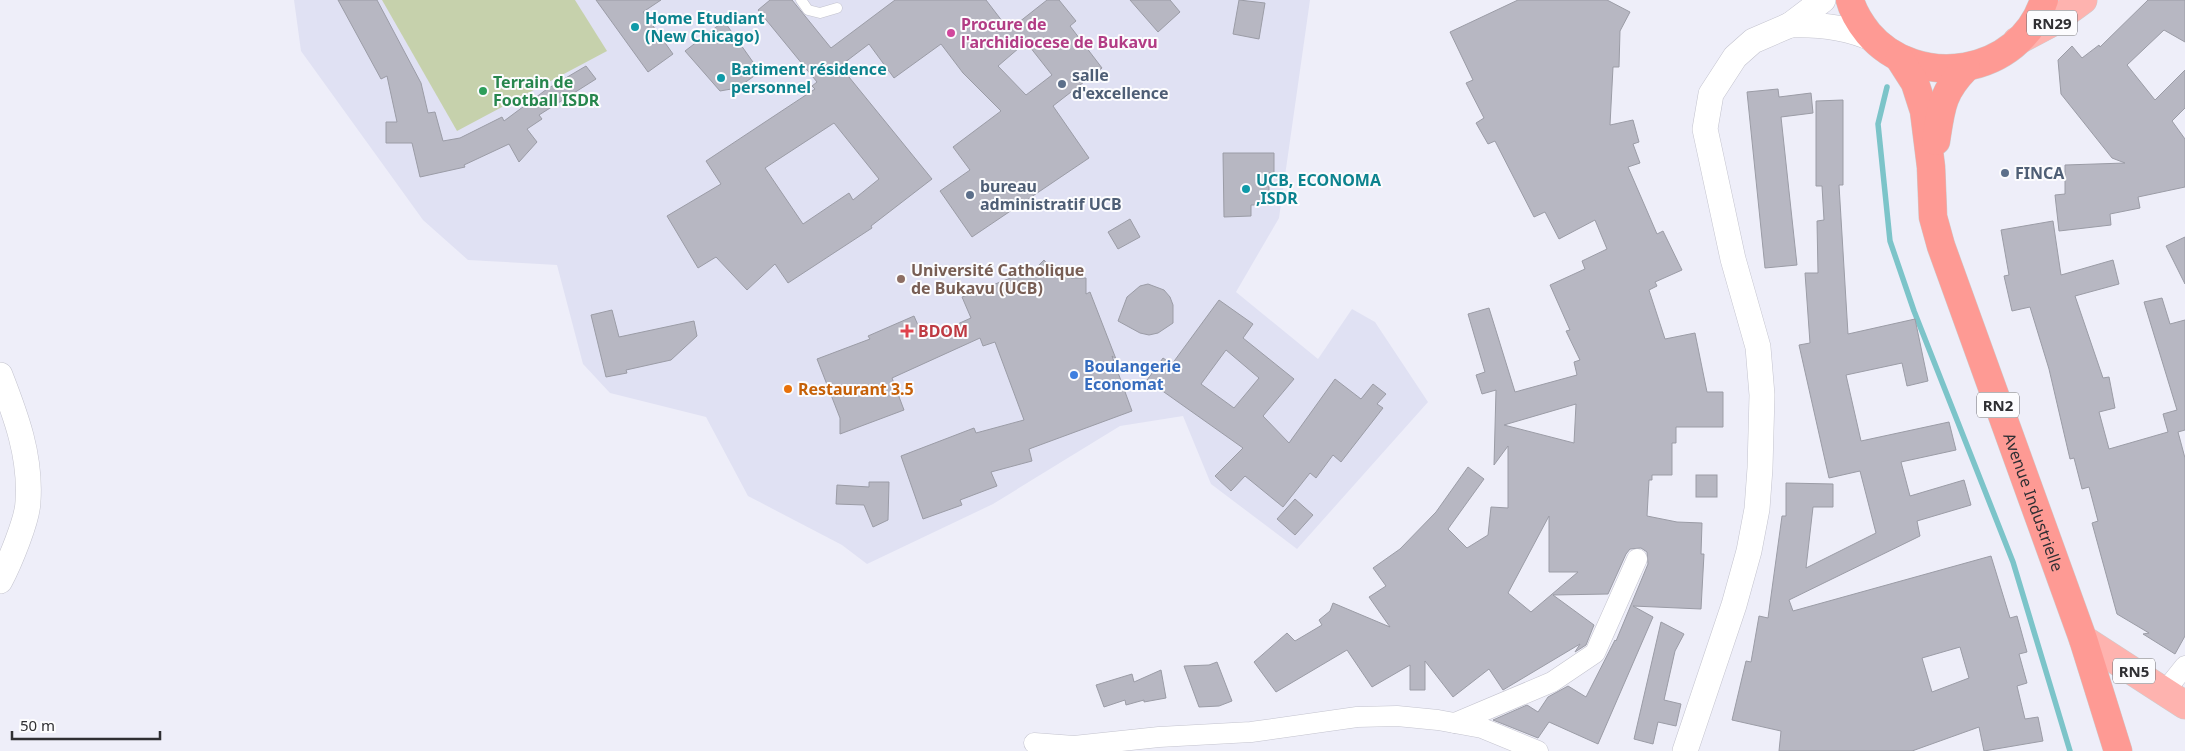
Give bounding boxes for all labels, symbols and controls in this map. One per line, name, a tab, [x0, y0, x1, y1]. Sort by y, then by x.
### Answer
place label: Home Etudiant (New Chicago)	[645, 7, 765, 47]
road number: RN29	[2027, 10, 2077, 36]
place label: Procure de l'archidiocese de Bukavu	[961, 13, 1158, 53]
marker: Home Etudiant (New Chicago)	[629, 21, 641, 33]
marker: Procure de l'archidiocese de Bukavu	[945, 27, 957, 39]
place label: Batiment résidence personnel	[731, 58, 887, 98]
place label: salle d'excellence	[1072, 64, 1169, 104]
place label: Terrain de Football ISDR	[493, 71, 600, 111]
marker: Batiment résidence personnel	[715, 72, 727, 84]
marker: salle d'excellence	[1056, 78, 1068, 90]
marker: Terrain de Football ISDR	[477, 85, 489, 97]
place label: FINCA	[2015, 162, 2065, 184]
marker: FINCA	[1999, 167, 2011, 179]
place label: UCB, ECONOMA ,ISDR	[1256, 169, 1382, 209]
place label: bureau administratif UCB	[980, 175, 1122, 215]
marker: UCB, ECONOMA ,ISDR	[1240, 183, 1252, 195]
marker: bureau administratif UCB	[964, 189, 976, 201]
place label: Université Catholique de Bukavu (UCB)	[911, 259, 1084, 299]
marker: Université Catholique de Bukavu (UCB)	[895, 273, 907, 285]
place label: BDOM	[918, 320, 968, 342]
marker: BDOM	[900, 324, 914, 338]
place label: Boulangerie Economat	[1084, 355, 1181, 395]
marker: Boulangerie Economat	[1068, 369, 1080, 381]
place label: Restaurant 3.5	[798, 378, 914, 400]
marker: Restaurant 3.5	[782, 383, 794, 395]
road number: RN2	[1977, 392, 2019, 418]
street label: Avenue Industrielle	[1998, 430, 2069, 575]
road number: RN5	[2113, 658, 2155, 684]
scale bar	[12, 708, 160, 740]
text: 50 m	[20, 715, 55, 735]

